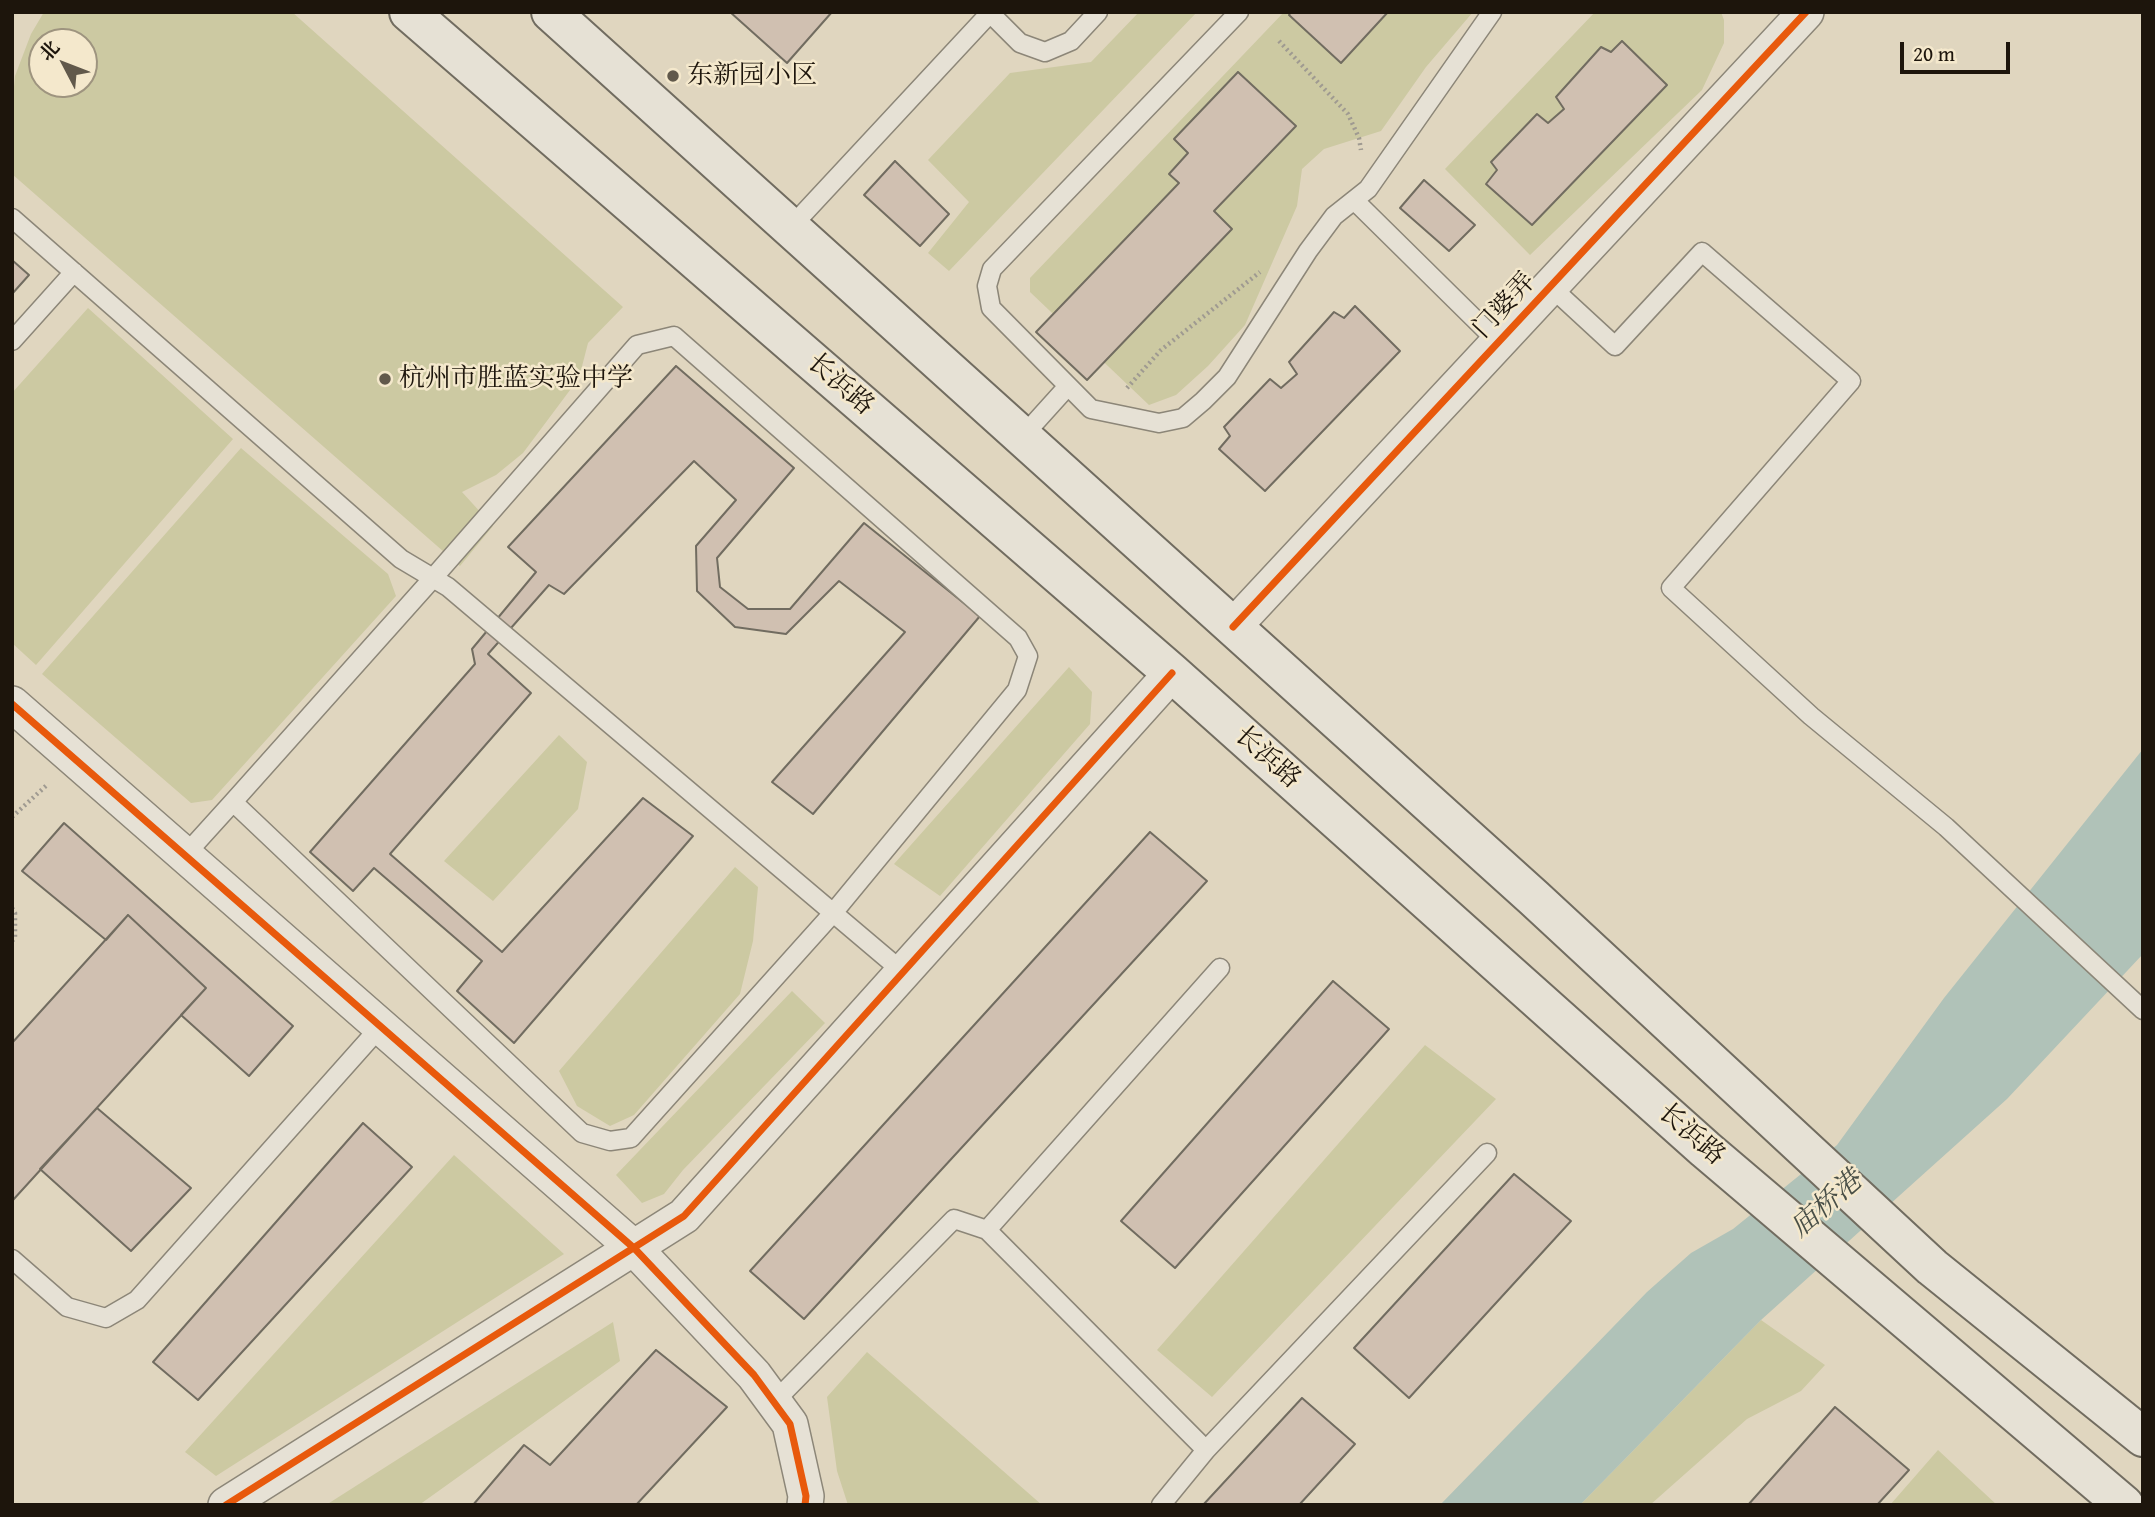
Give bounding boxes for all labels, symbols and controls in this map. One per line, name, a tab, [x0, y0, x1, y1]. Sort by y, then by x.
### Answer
north arrow	[28, 28, 98, 98]
scale bar	[1903, 28, 2013, 72]
text: 北	[32, 34, 66, 67]
text: 20 m	[1913, 38, 1955, 69]
place label: 东新园小区	[687, 60, 817, 92]
marker: 东新园小区	[665, 68, 681, 84]
street label: 门婆弄	[1467, 267, 1543, 345]
street label: 长浜路	[800, 348, 880, 422]
place label: 杭州市胜蓝实验中学	[399, 363, 633, 395]
marker: 杭州市胜蓝实验中学	[377, 371, 393, 387]
street label: 长浜路	[1228, 720, 1306, 796]
street label: 长浜路	[1651, 1098, 1731, 1172]
water label: 庙桥港	[1784, 1165, 1870, 1245]

